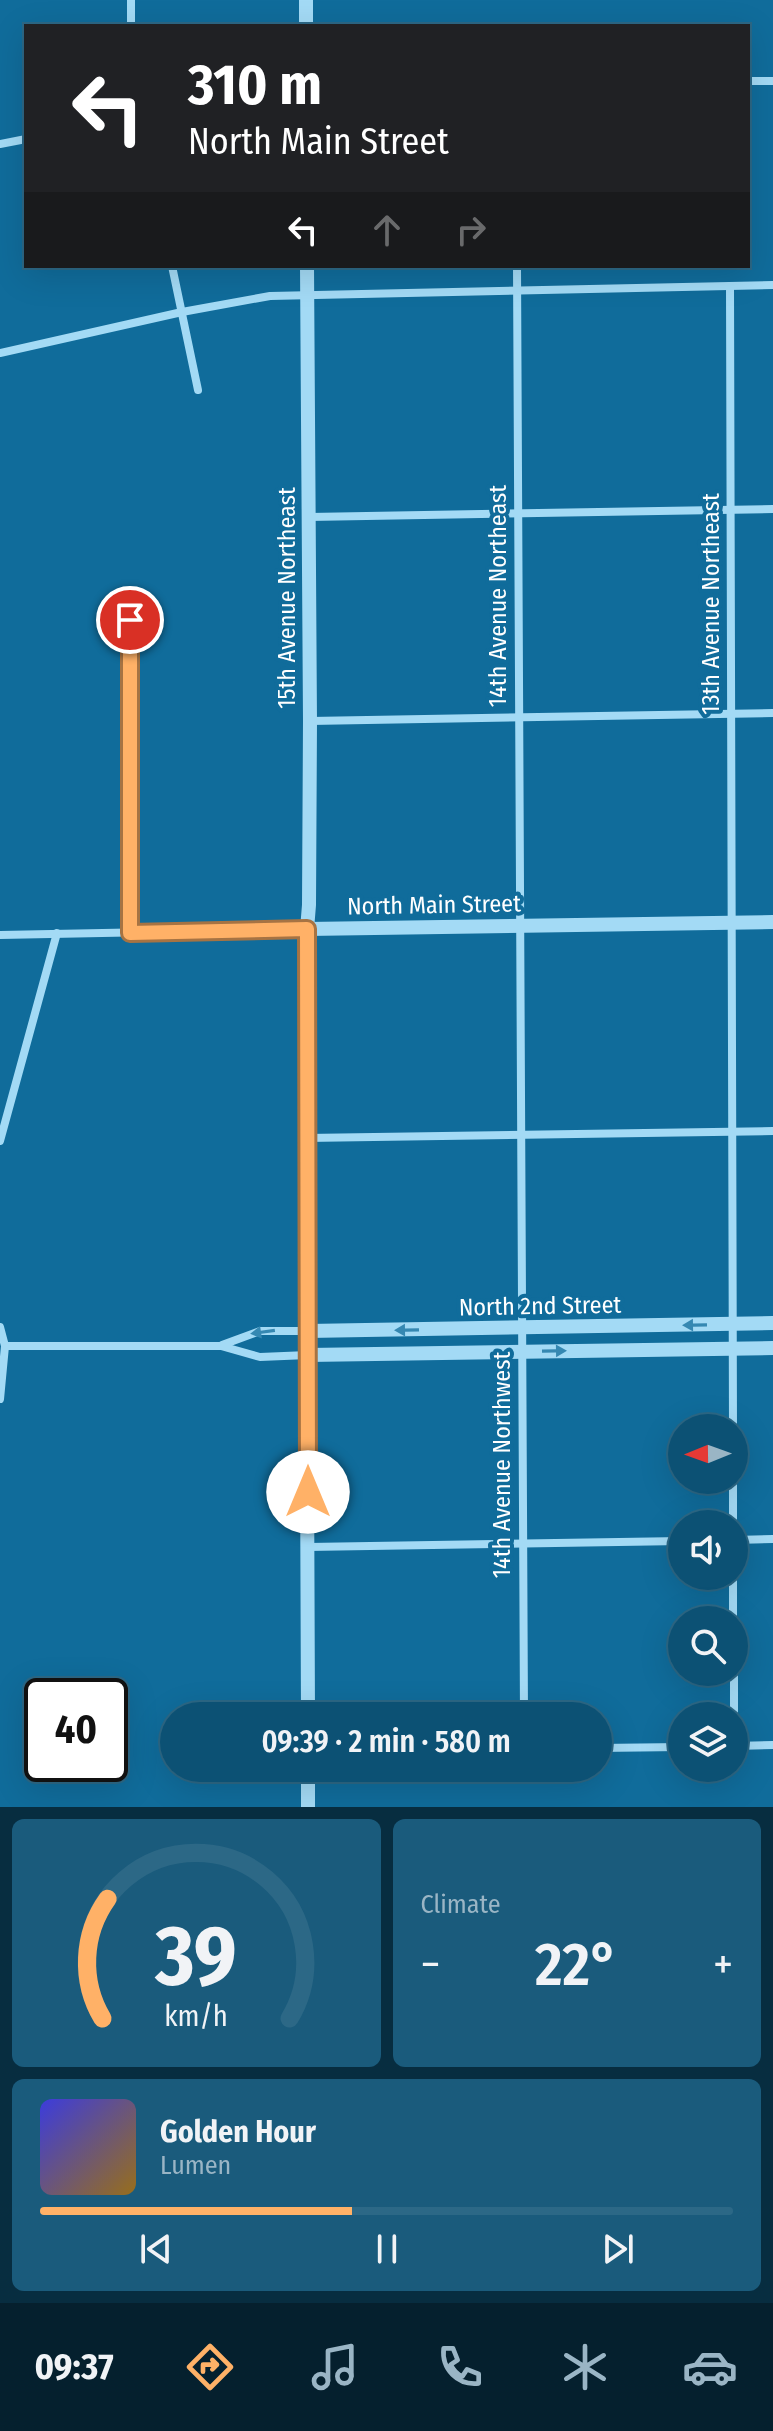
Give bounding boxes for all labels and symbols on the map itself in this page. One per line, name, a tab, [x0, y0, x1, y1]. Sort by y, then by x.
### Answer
street label: 14th Avenue Northeast	[484, 485, 512, 707]
street label: 15th Avenue Northeast	[273, 487, 301, 709]
street label: 13th Avenue Northeast	[697, 493, 725, 715]
pin	[96, 586, 164, 654]
street label: North Main Street	[347, 889, 521, 921]
street label: North 2nd Street	[459, 1291, 622, 1321]
one-way arrow	[682, 1319, 707, 1331]
one-way arrow	[394, 1324, 419, 1336]
one-way arrow	[250, 1326, 275, 1339]
one-way arrow	[542, 1345, 567, 1357]
street label: 14th Avenue Northwest	[488, 1352, 516, 1578]
north arrow	[668, 1414, 748, 1494]
position arrow	[266, 1450, 350, 1534]
speed limit sign: 40	[24, 1678, 128, 1782]

